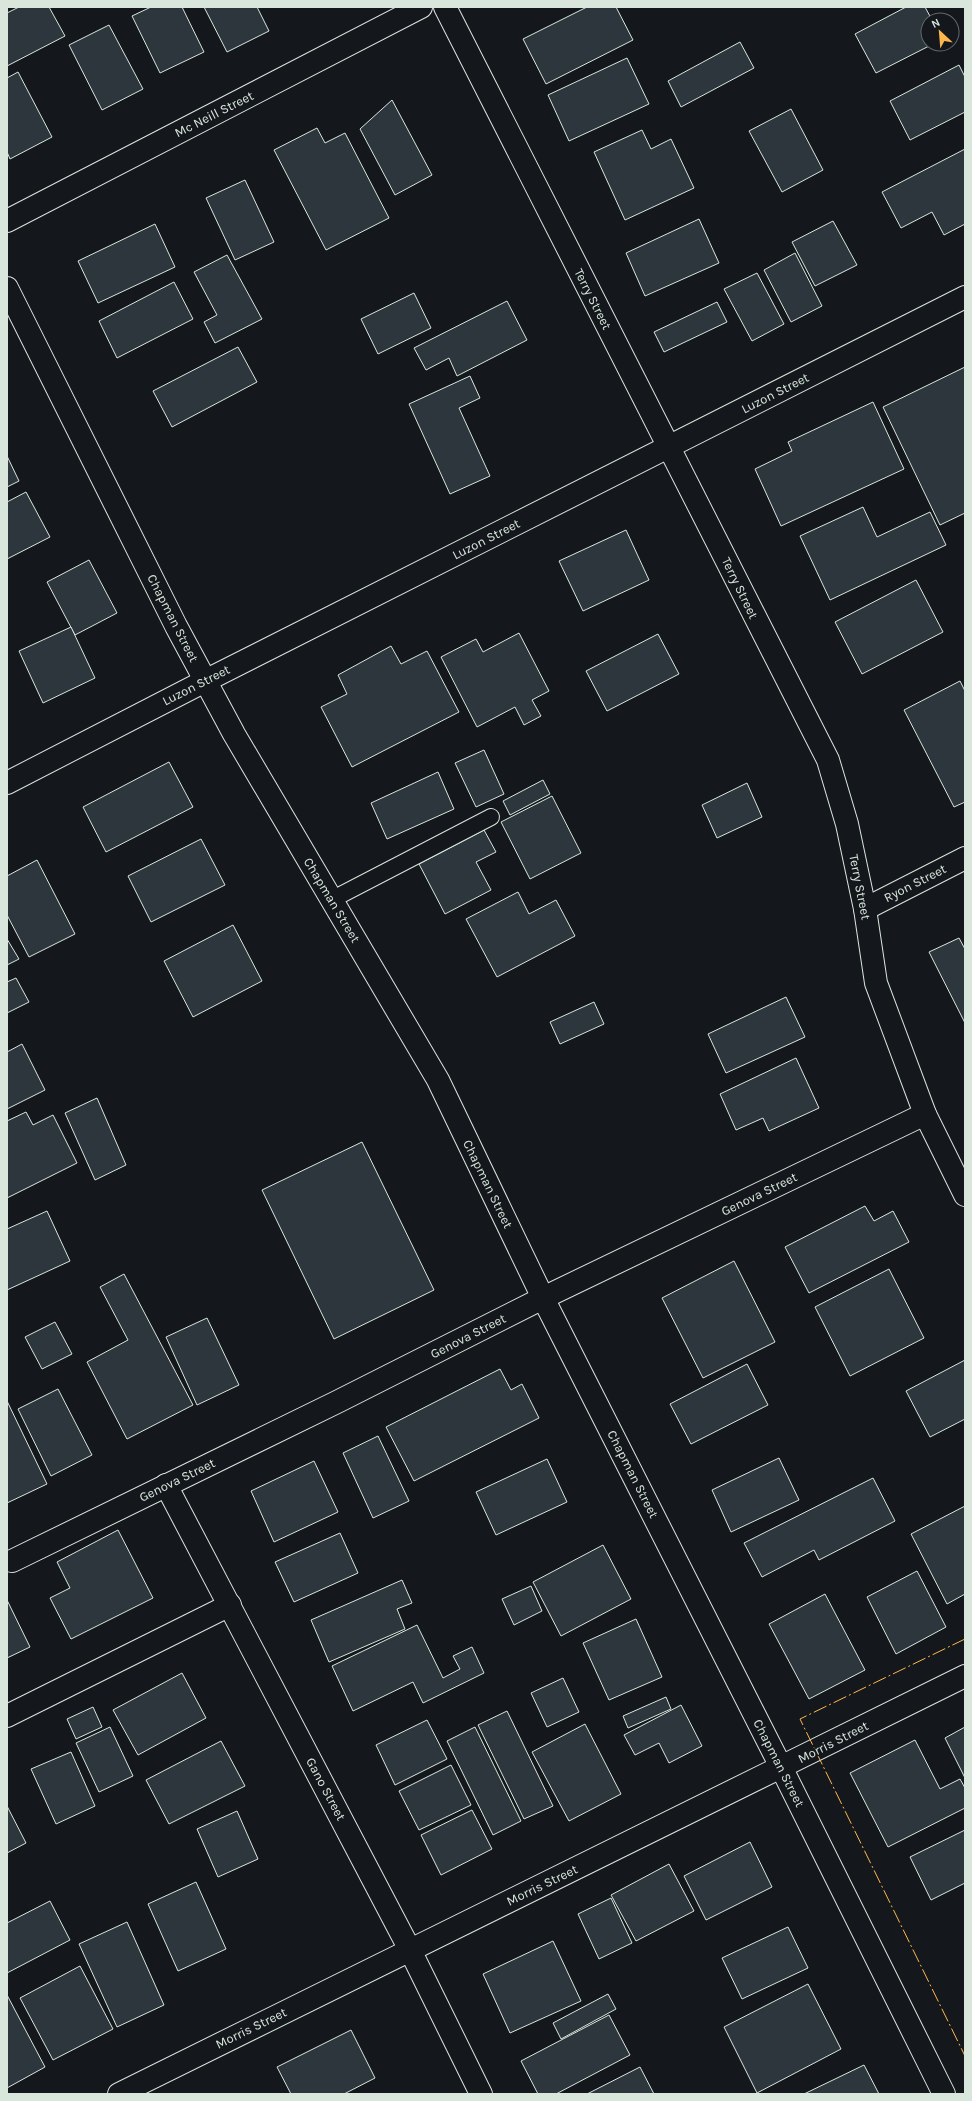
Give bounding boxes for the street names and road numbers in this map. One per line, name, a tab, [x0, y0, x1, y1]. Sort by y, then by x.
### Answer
street label: Mc Neill Street	[172, 88, 256, 140]
street label: Terry Street	[571, 266, 615, 332]
street label: Luzon Street	[739, 370, 811, 416]
street label: Luzon Street	[450, 516, 522, 562]
street label: Terry Street	[719, 555, 761, 621]
street label: Chapman Street	[144, 572, 202, 664]
street label: Luzon Street	[160, 662, 232, 708]
street label: Terry Street	[846, 853, 874, 921]
street label: Chapman Street	[301, 855, 363, 945]
street label: Ryon Street	[881, 861, 949, 905]
street label: Chapman Street	[460, 1137, 516, 1231]
street label: Genova Street	[719, 1169, 799, 1219]
street label: Genova Street	[428, 1311, 508, 1361]
street label: Chapman Street	[604, 1428, 662, 1520]
street label: Genova Street	[137, 1455, 217, 1505]
street label: Chapman Street	[750, 1717, 808, 1809]
street label: Morris Street	[795, 1718, 871, 1766]
street label: Gano Street	[303, 1755, 349, 1823]
street label: Morris Street	[504, 1861, 580, 1909]
street label: Morris Street	[213, 2004, 289, 2052]

